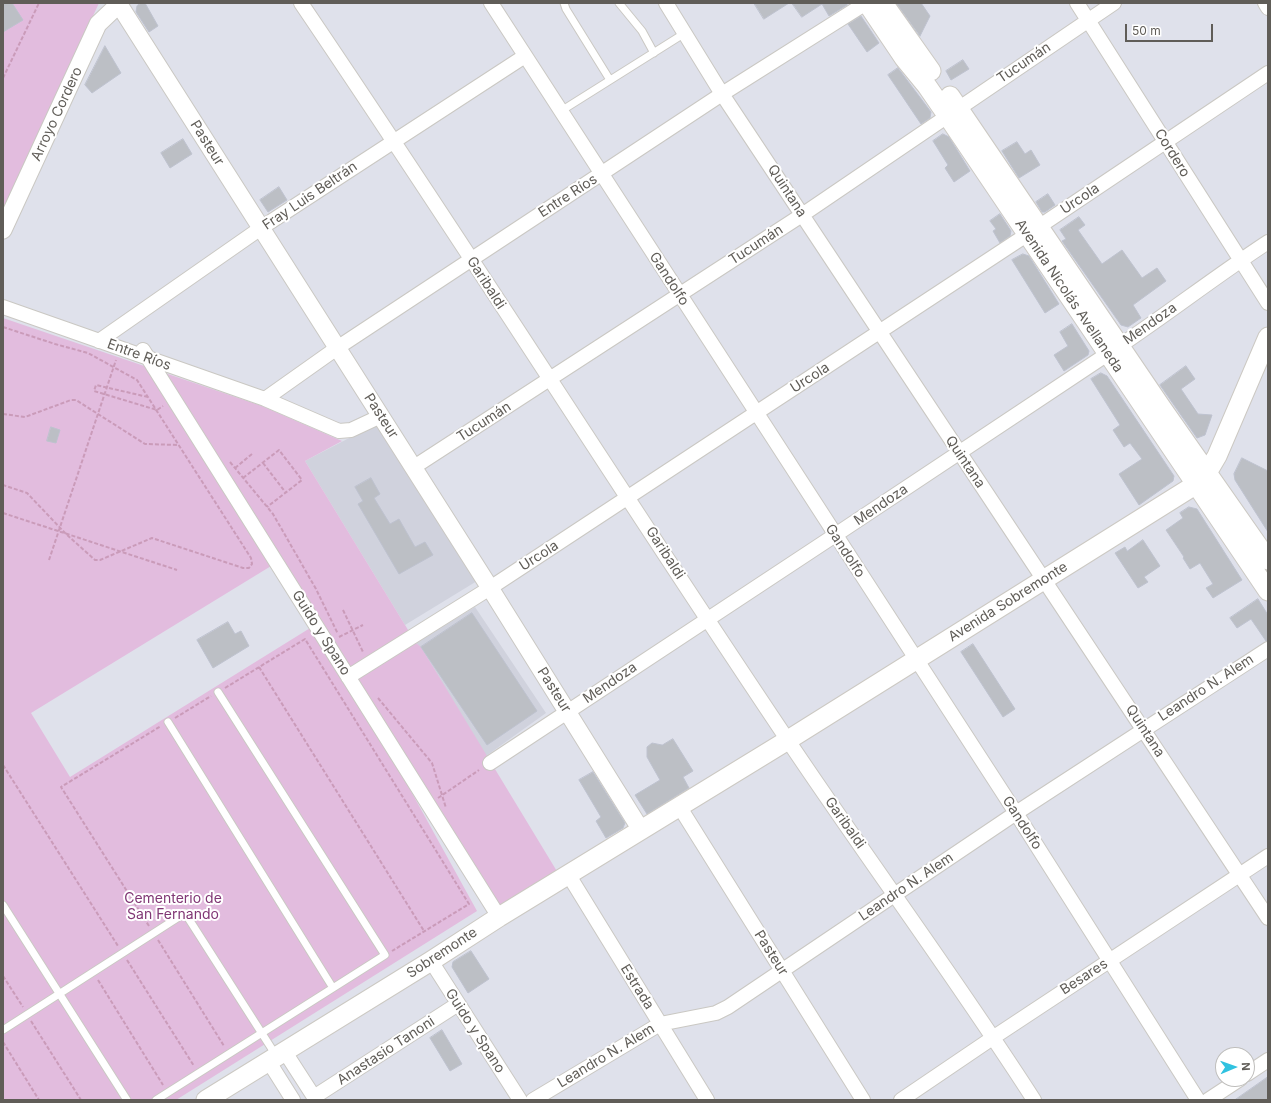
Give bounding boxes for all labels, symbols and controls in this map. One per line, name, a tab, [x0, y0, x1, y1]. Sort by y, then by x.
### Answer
scale bar	[1127, 16, 1215, 42]
text: 50 m	[1132, 23, 1161, 38]
street label: Tucumán	[994, 39, 1054, 87]
street label: Arroyo Cordero	[28, 64, 86, 164]
street label: Pasteur	[187, 117, 227, 169]
street label: Cordero	[1151, 126, 1193, 180]
street label: Fray Luis Beltrán	[260, 158, 360, 234]
street label: Quintana	[764, 162, 810, 220]
street label: Entre Ríos	[536, 171, 600, 221]
street label: Urcola	[1057, 180, 1103, 218]
street label: Avenida Nicolás Avellaneda	[1011, 216, 1127, 376]
street label: Tucumán	[726, 221, 786, 269]
street label: Gandolfo	[646, 249, 692, 309]
street label: Garibaldi	[463, 254, 509, 312]
street label: Mendoza	[1120, 300, 1180, 348]
street label: Entre Ríos	[105, 336, 173, 374]
street label: Urcola	[787, 359, 833, 397]
street label: Pasteur	[360, 390, 402, 442]
street label: Tucumán	[454, 398, 514, 446]
street label: Quintana	[941, 433, 989, 491]
street label: Mendoza	[851, 481, 911, 529]
street label: Gandolfo	[822, 521, 868, 581]
street label: Garibaldi	[642, 524, 688, 582]
street label: Urcola	[516, 537, 562, 575]
street label: Avenida Sobremonte	[945, 559, 1071, 645]
street label: Guido y Spano	[288, 587, 354, 679]
street label: Leandro N. Alem	[1155, 651, 1257, 725]
street label: Mendoza	[580, 659, 640, 707]
street label: Pasteur	[534, 664, 574, 716]
street label: Quintana	[1122, 702, 1168, 760]
street label: Gandolfo	[999, 793, 1045, 853]
street label: Garibaldi	[821, 794, 869, 852]
street label: Leandro N. Alem	[856, 849, 956, 925]
park label: Cementerio de San Fernando	[124, 891, 222, 924]
street label: Sobremonte	[404, 924, 480, 982]
street label: Pasteur	[751, 927, 791, 979]
street label: Besares	[1057, 955, 1111, 999]
street label: Estrada	[617, 961, 657, 1013]
street label: Guido y Spano	[442, 986, 508, 1076]
street label: Anastasio Tanoni	[334, 1013, 438, 1089]
street label: Leandro N. Alem	[554, 1020, 658, 1092]
north arrow	[1215, 1047, 1255, 1087]
text: N	[1239, 1062, 1253, 1071]

